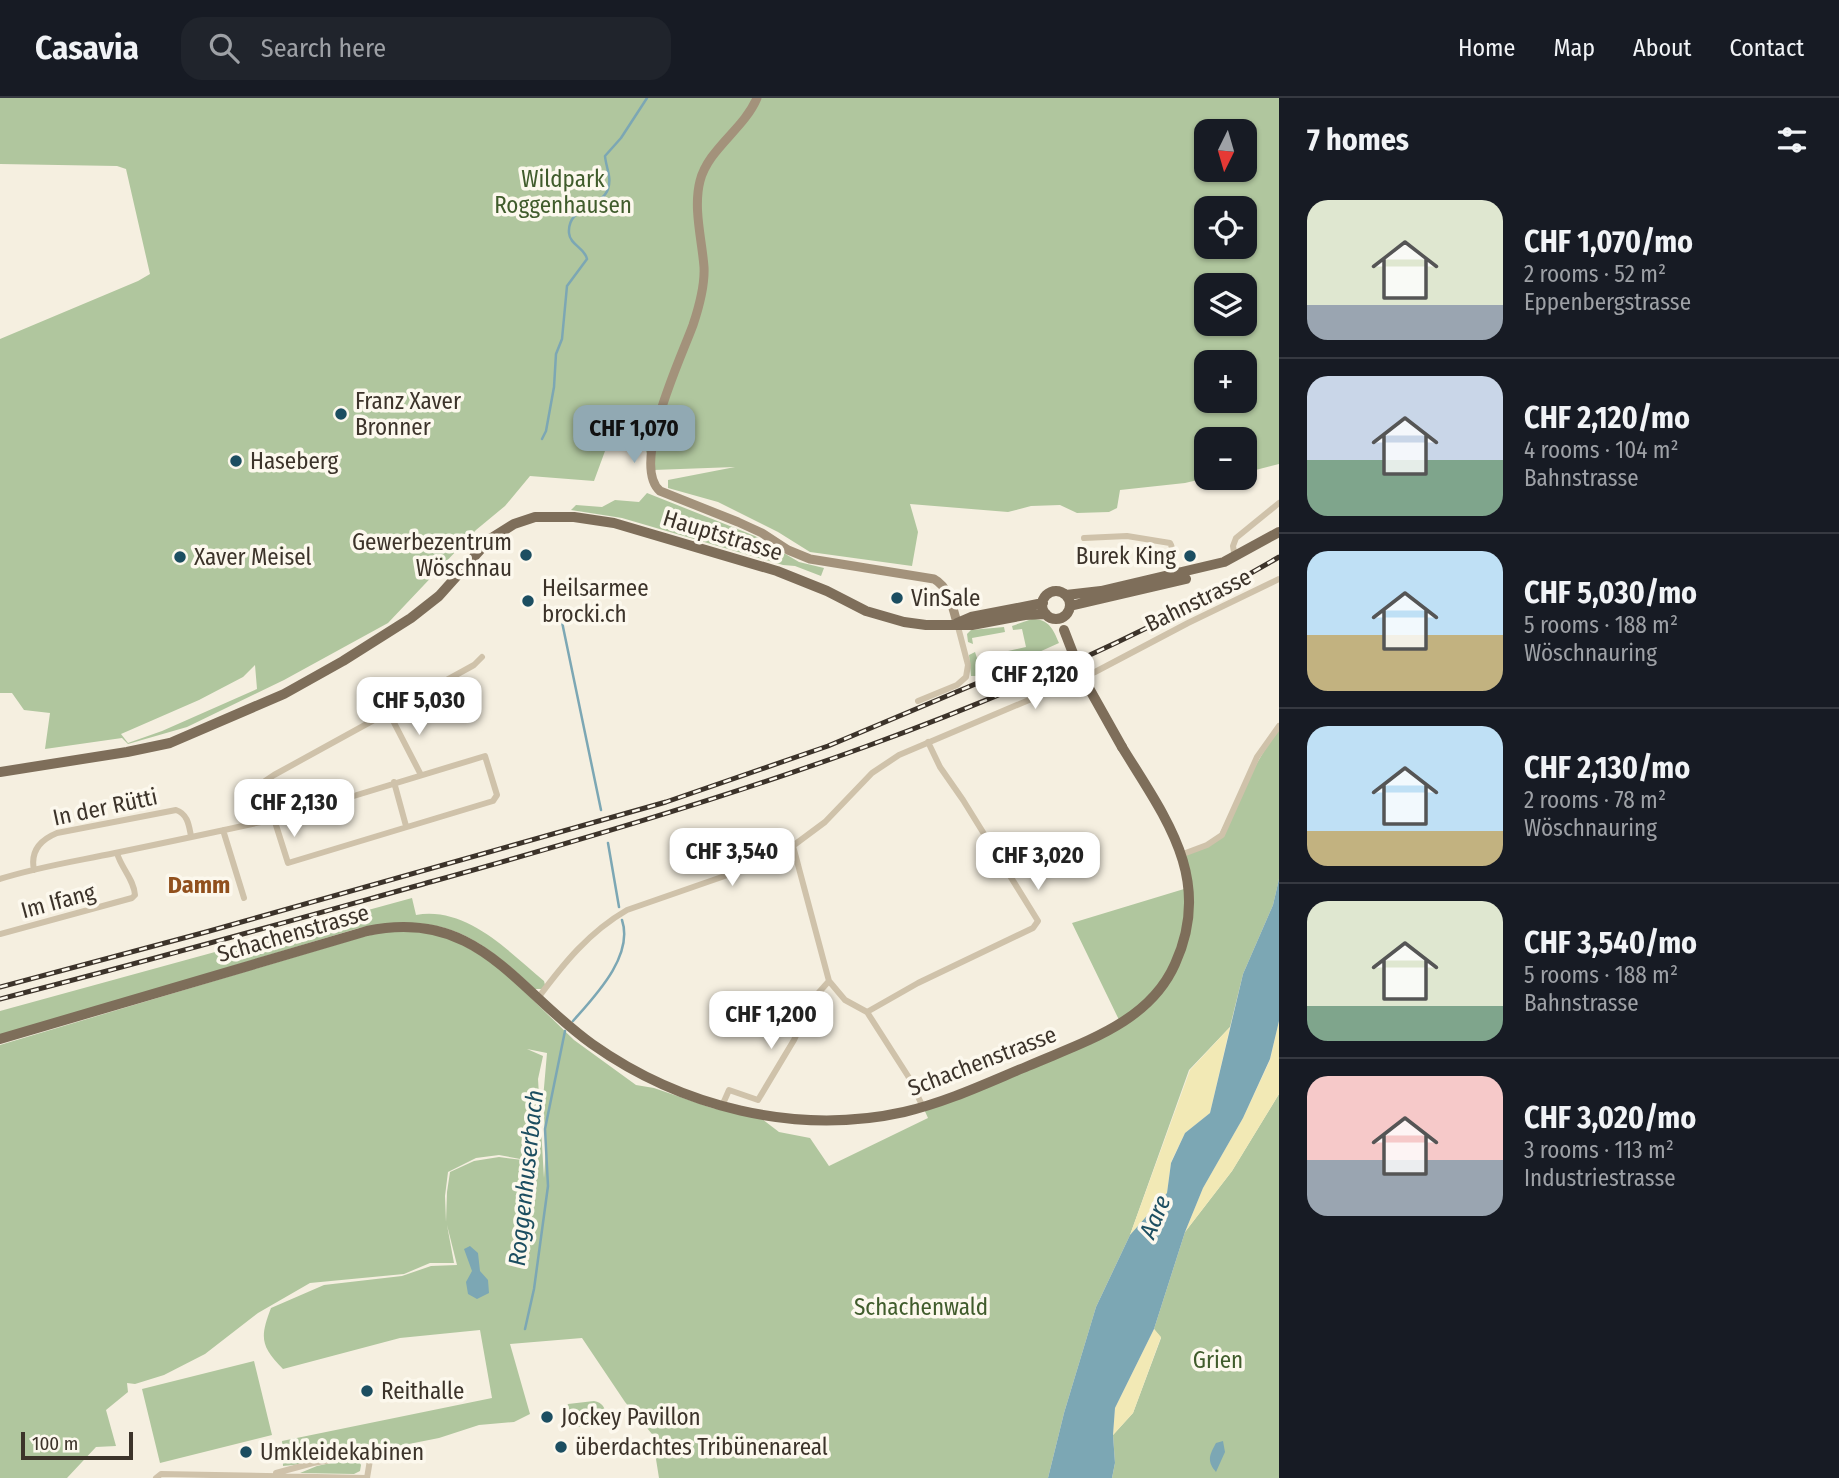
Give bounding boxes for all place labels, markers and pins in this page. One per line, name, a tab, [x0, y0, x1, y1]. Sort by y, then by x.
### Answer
place label: Franz Xaver Bronner	[355, 387, 461, 441]
marker: Franz Xaver Bronner	[333, 406, 349, 422]
pin: CHF 1,070	[554, 406, 714, 465]
place label: Haseberg	[250, 447, 339, 475]
marker: Haseberg	[228, 453, 244, 469]
place label: Gewerbezentrum Wöschnau	[352, 528, 512, 582]
place label: Burek King	[1076, 542, 1176, 570]
place label: Xaver Meisel	[194, 543, 312, 571]
marker: Gewerbezentrum Wöschnau	[518, 547, 534, 563]
marker: Burek King	[1182, 548, 1198, 564]
marker: Xaver Meisel	[172, 549, 188, 565]
place label: Heilsarmee brocki.ch	[542, 574, 649, 628]
place label: VinSale	[911, 584, 980, 612]
marker: VinSale	[889, 590, 905, 606]
marker: Heilsarmee brocki.ch	[520, 593, 536, 609]
pin: CHF 2,120	[955, 652, 1115, 711]
pin: CHF 5,030	[339, 678, 499, 737]
pin: CHF 2,130	[214, 780, 374, 839]
pin: CHF 3,540	[652, 828, 812, 888]
pin: CHF 3,020	[958, 832, 1118, 892]
pin: CHF 1,200	[691, 992, 851, 1051]
place label: Reithalle	[381, 1377, 464, 1405]
marker: Reithalle	[359, 1383, 375, 1399]
place label: Jockey Pavillon	[561, 1403, 701, 1431]
marker: Jockey Pavillon	[539, 1409, 555, 1425]
place label: überdachtes Tribünenareal	[575, 1433, 828, 1461]
place label: Umkleidekabinen	[260, 1438, 424, 1466]
marker: überdachtes Tribünenareal	[553, 1439, 569, 1455]
marker: Umkleidekabinen	[238, 1444, 254, 1460]

